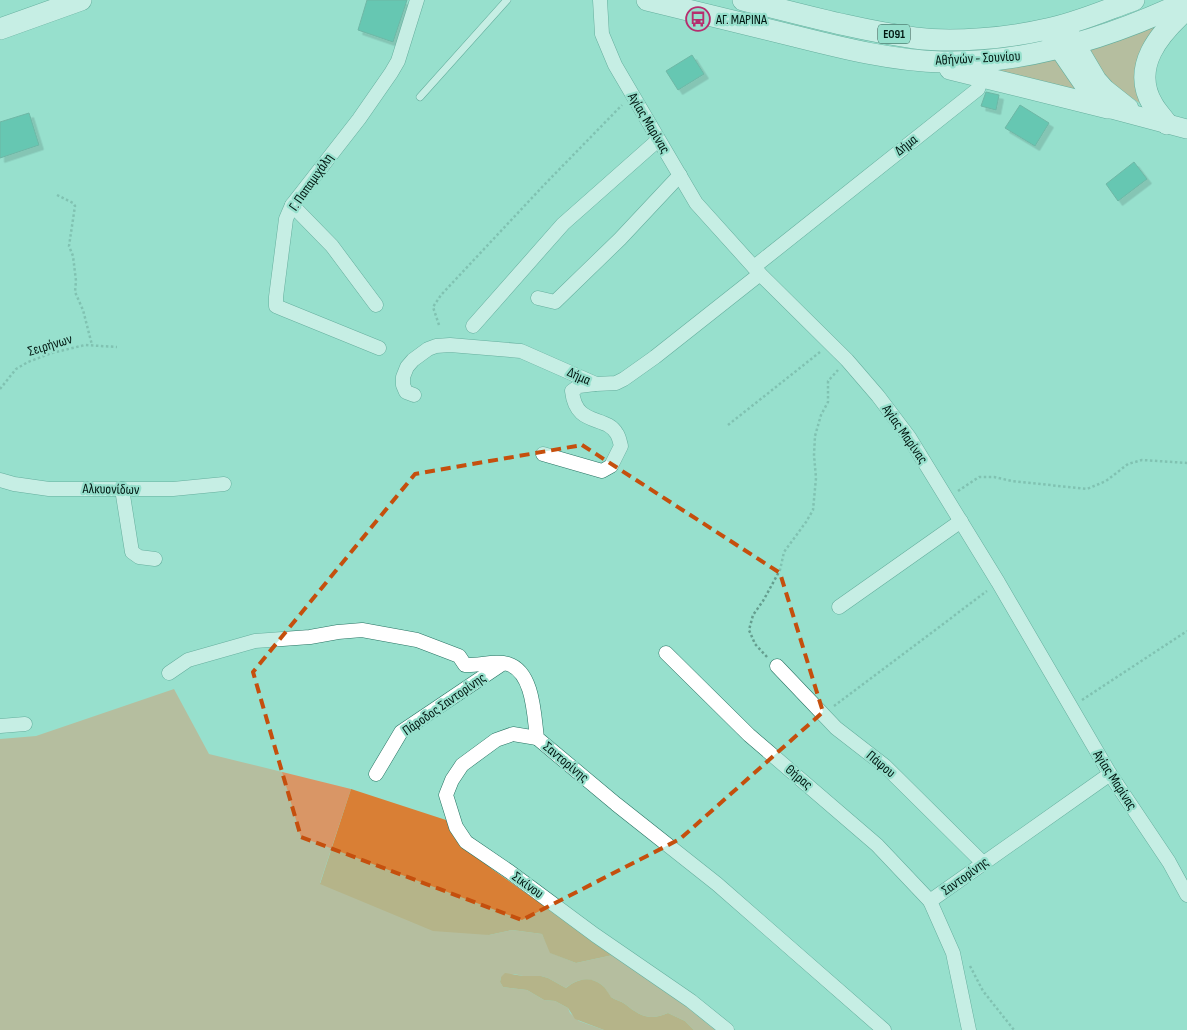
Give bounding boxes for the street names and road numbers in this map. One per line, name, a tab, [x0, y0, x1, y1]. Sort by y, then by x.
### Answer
road number: ΕΟ91	[878, 24, 910, 44]
street label: Αθήνών - Σουνίου	[934, 47, 1021, 69]
street label: Αγίας Μαρίνας	[624, 89, 674, 157]
street label: Δήμα	[891, 131, 921, 159]
street label: Γ. Παπαμιχάλη	[285, 150, 337, 214]
street label: Σειρήνων	[26, 330, 75, 360]
street label: Δήμα	[565, 363, 594, 389]
street label: Αγίας Μαρίνας	[878, 400, 931, 467]
street label: Αλκυονίδων	[81, 480, 140, 498]
street label: Πάροδος Σαντορίνης	[399, 669, 489, 739]
street label: Σαντορίνης	[540, 738, 592, 786]
street label: Αγίας Μαρίνας	[1089, 746, 1141, 813]
street label: Πάφου	[863, 747, 899, 781]
street label: Θήρας	[782, 761, 816, 793]
street label: Σαντορίνης	[938, 853, 992, 899]
street label: Σικίνου	[509, 868, 547, 902]

